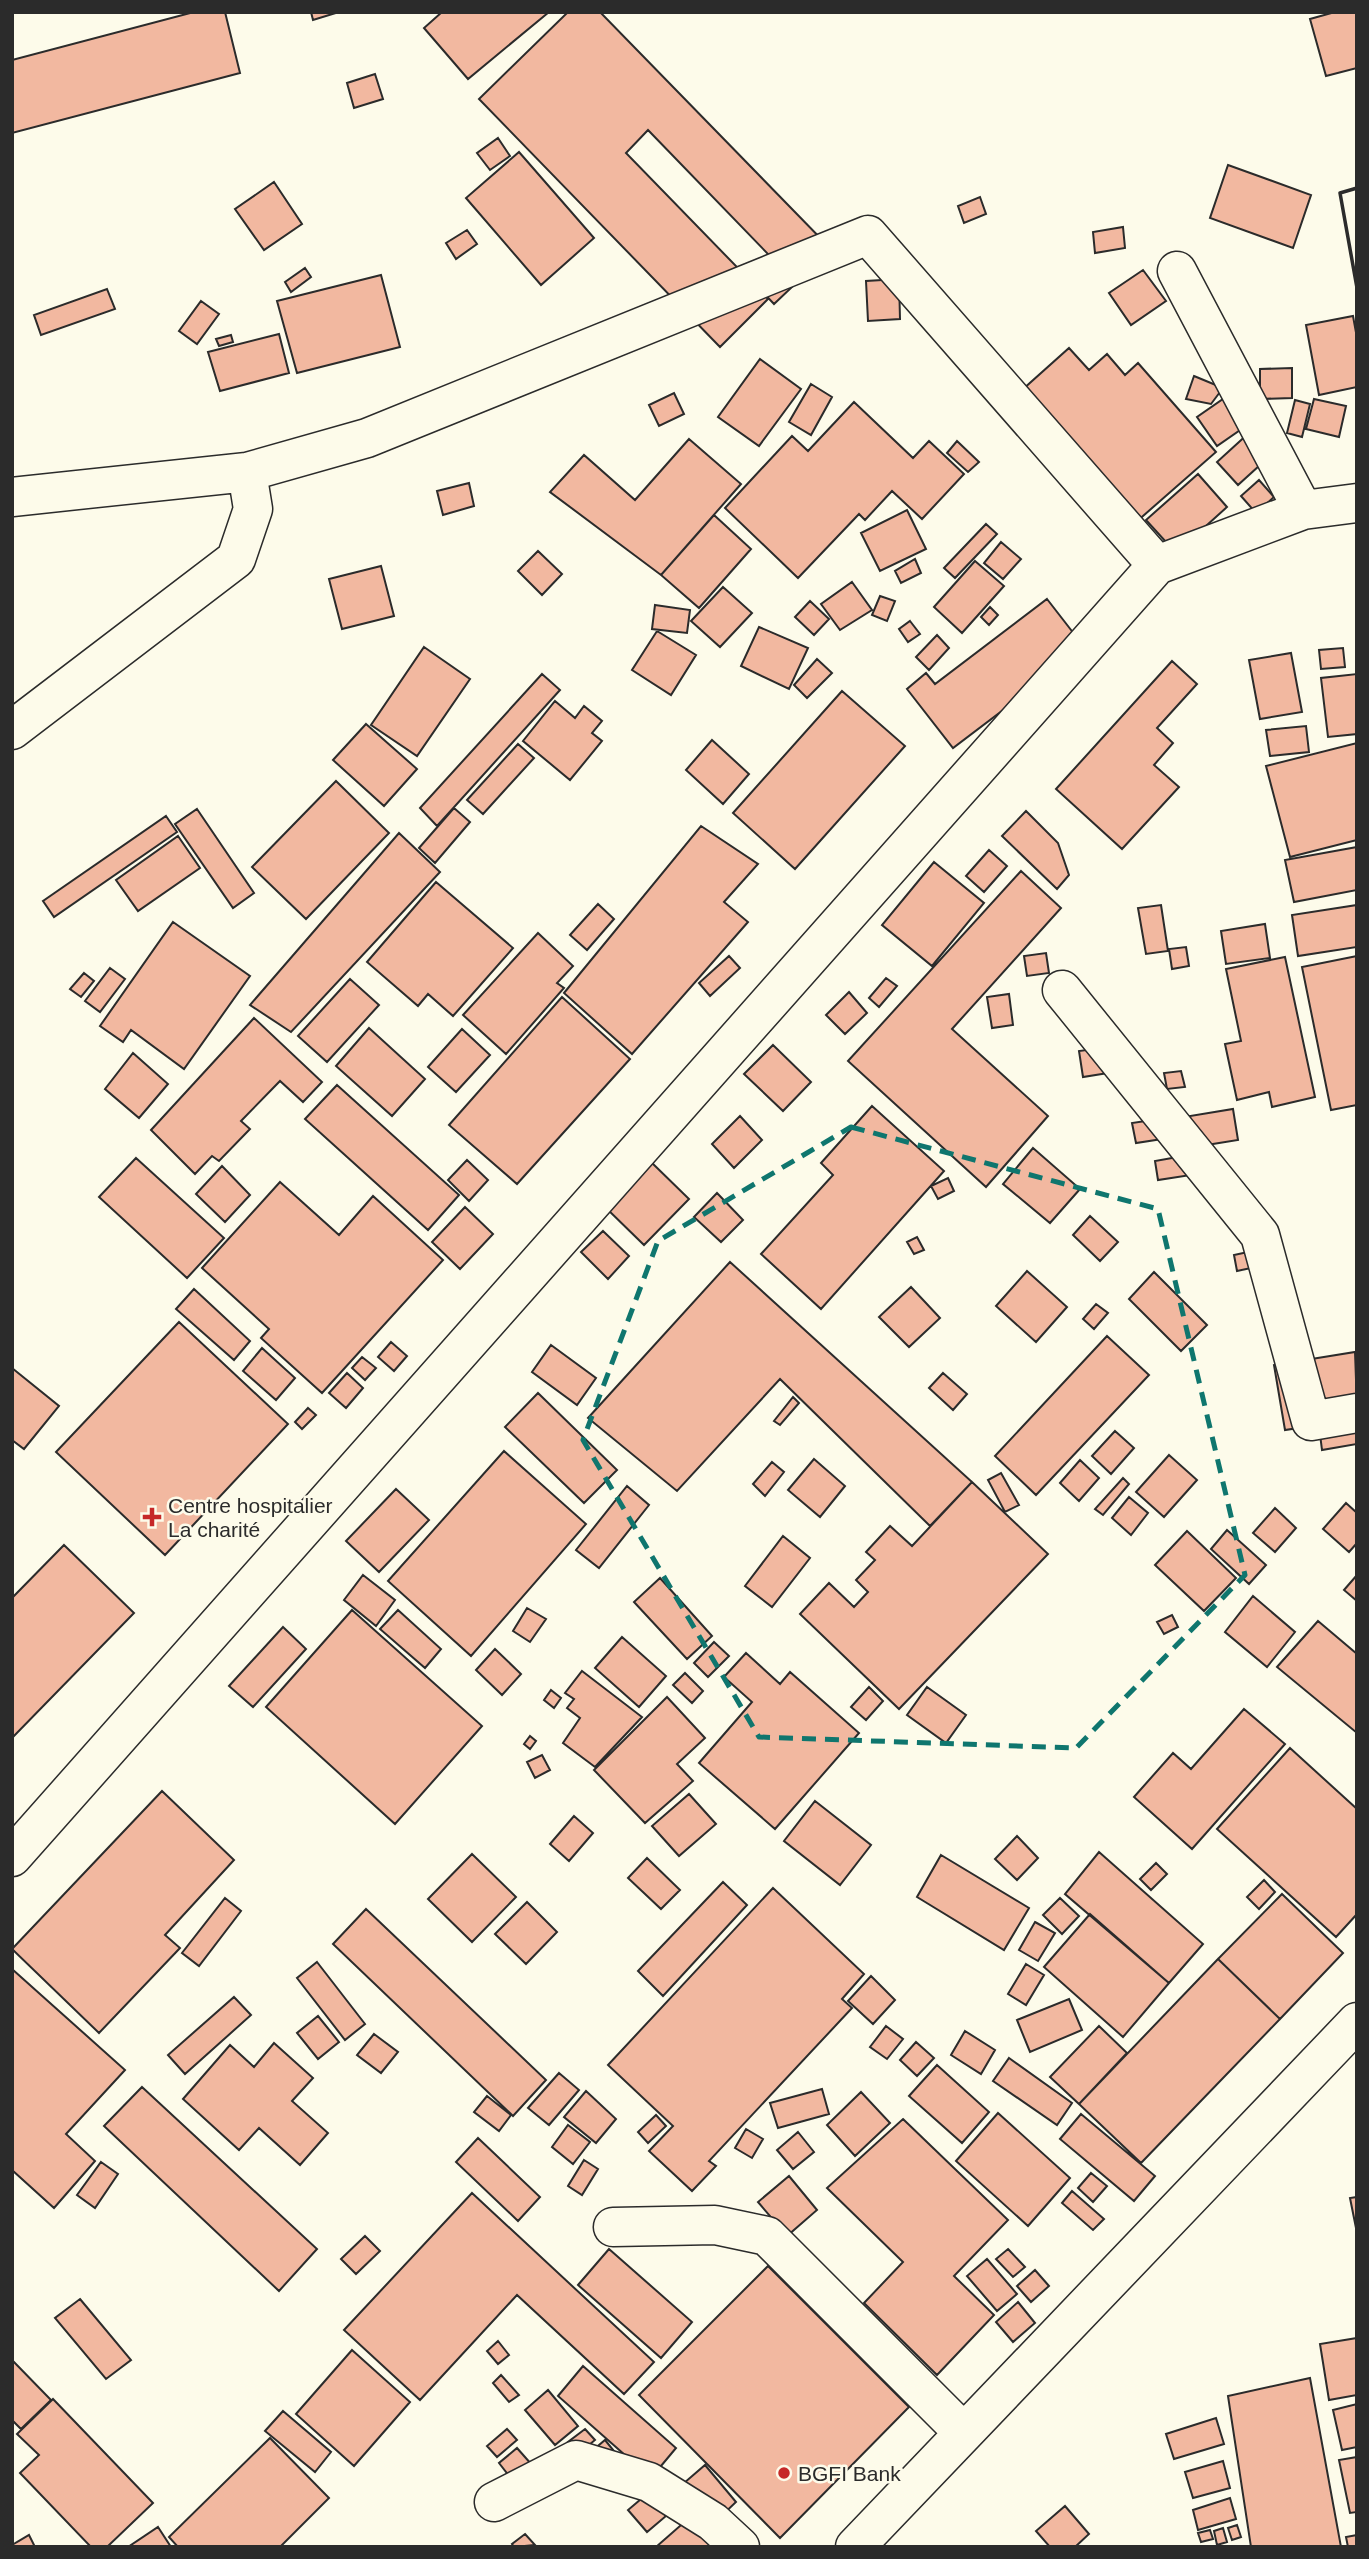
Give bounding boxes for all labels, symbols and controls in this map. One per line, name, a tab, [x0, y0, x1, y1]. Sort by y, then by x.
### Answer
place label: Centre hospitalier La charité	[168, 1494, 333, 1541]
marker: Centre hospitalier La charité	[142, 1507, 162, 1527]
place label: BGFI Bank	[798, 2462, 901, 2485]
marker: BGFI Bank	[776, 2465, 792, 2481]

